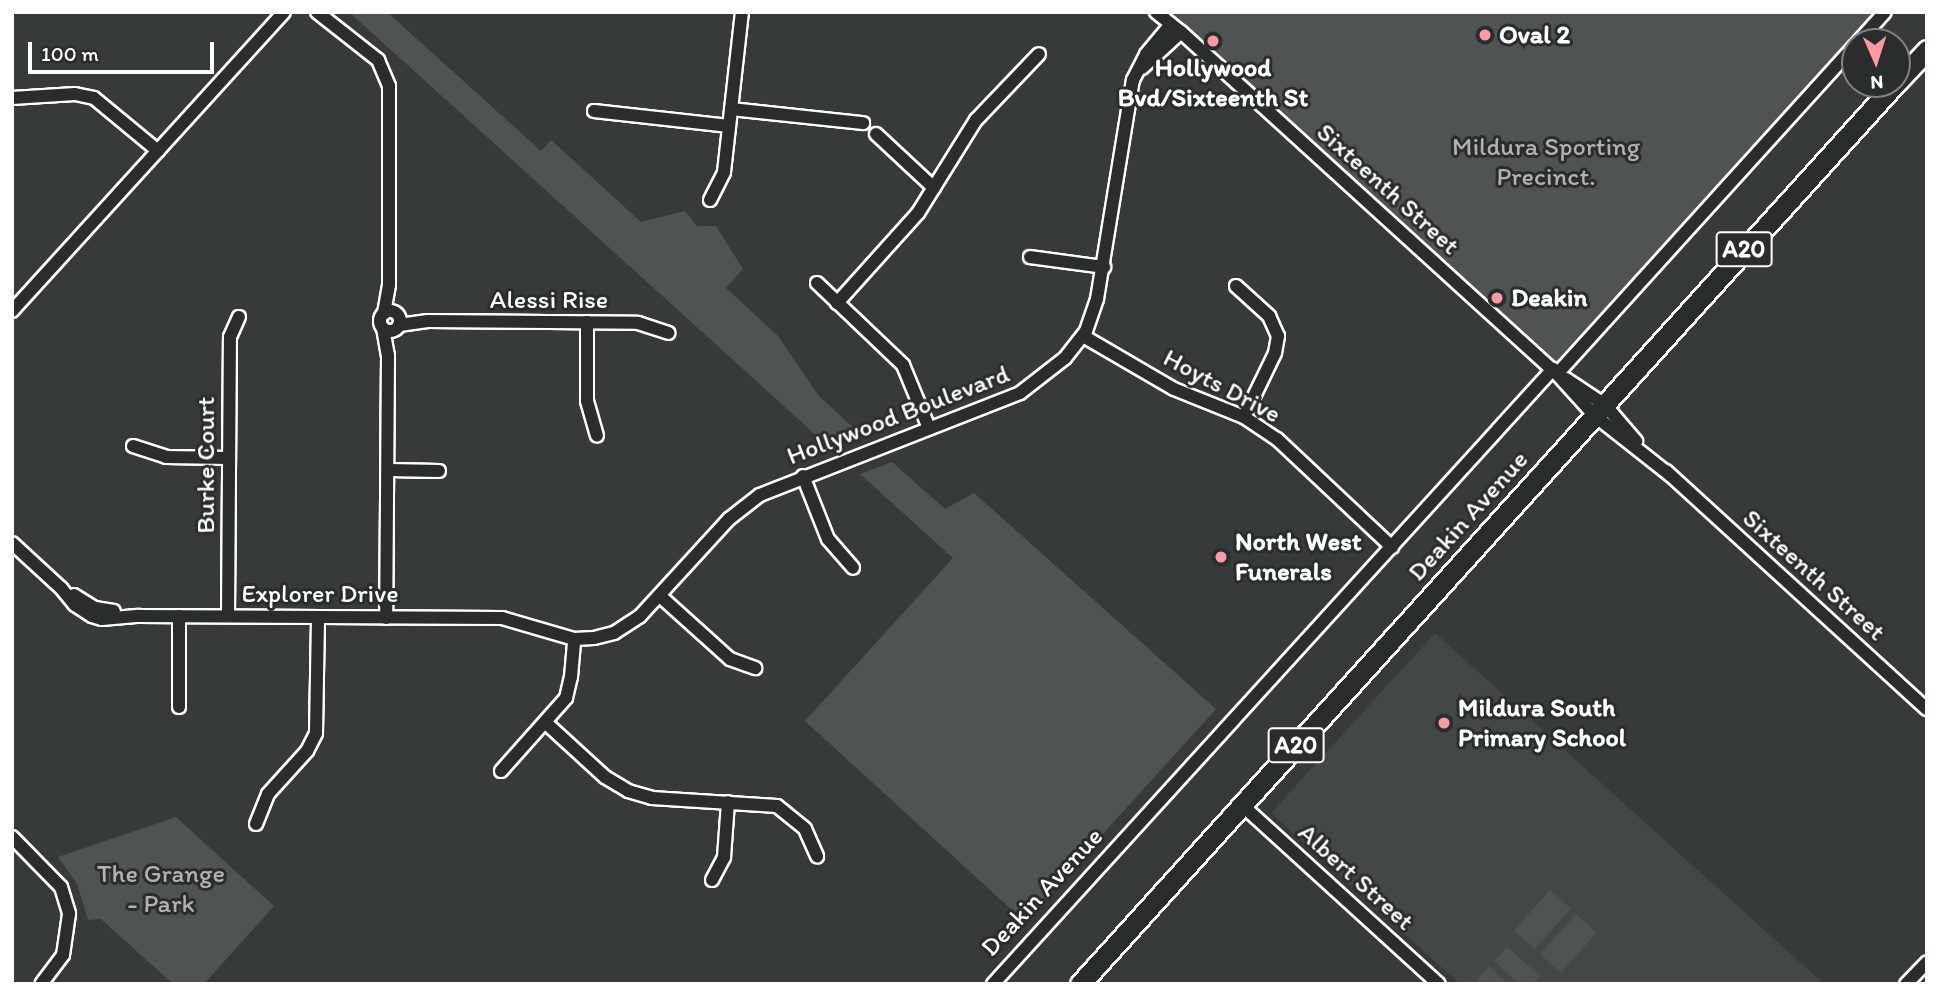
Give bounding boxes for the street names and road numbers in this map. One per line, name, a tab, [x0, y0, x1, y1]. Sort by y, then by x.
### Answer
street label: Sixteenth Street	[1310, 117, 1466, 261]
road number: A20	[1714, 228, 1774, 270]
street label: Alessi Rise	[490, 284, 608, 316]
street label: Hoyts Drive	[1158, 342, 1286, 430]
street label: Hollywood Boulevard	[782, 358, 1014, 472]
street label: Burke Court	[190, 396, 222, 534]
street label: Deakin Avenue	[1402, 445, 1534, 587]
street label: Sixteenth Street	[1736, 503, 1892, 647]
street label: Explorer Drive	[241, 578, 399, 610]
road number: A20	[1266, 724, 1326, 766]
street label: Albert Street	[1292, 817, 1420, 937]
street label: Deakin Avenue	[975, 822, 1109, 962]

